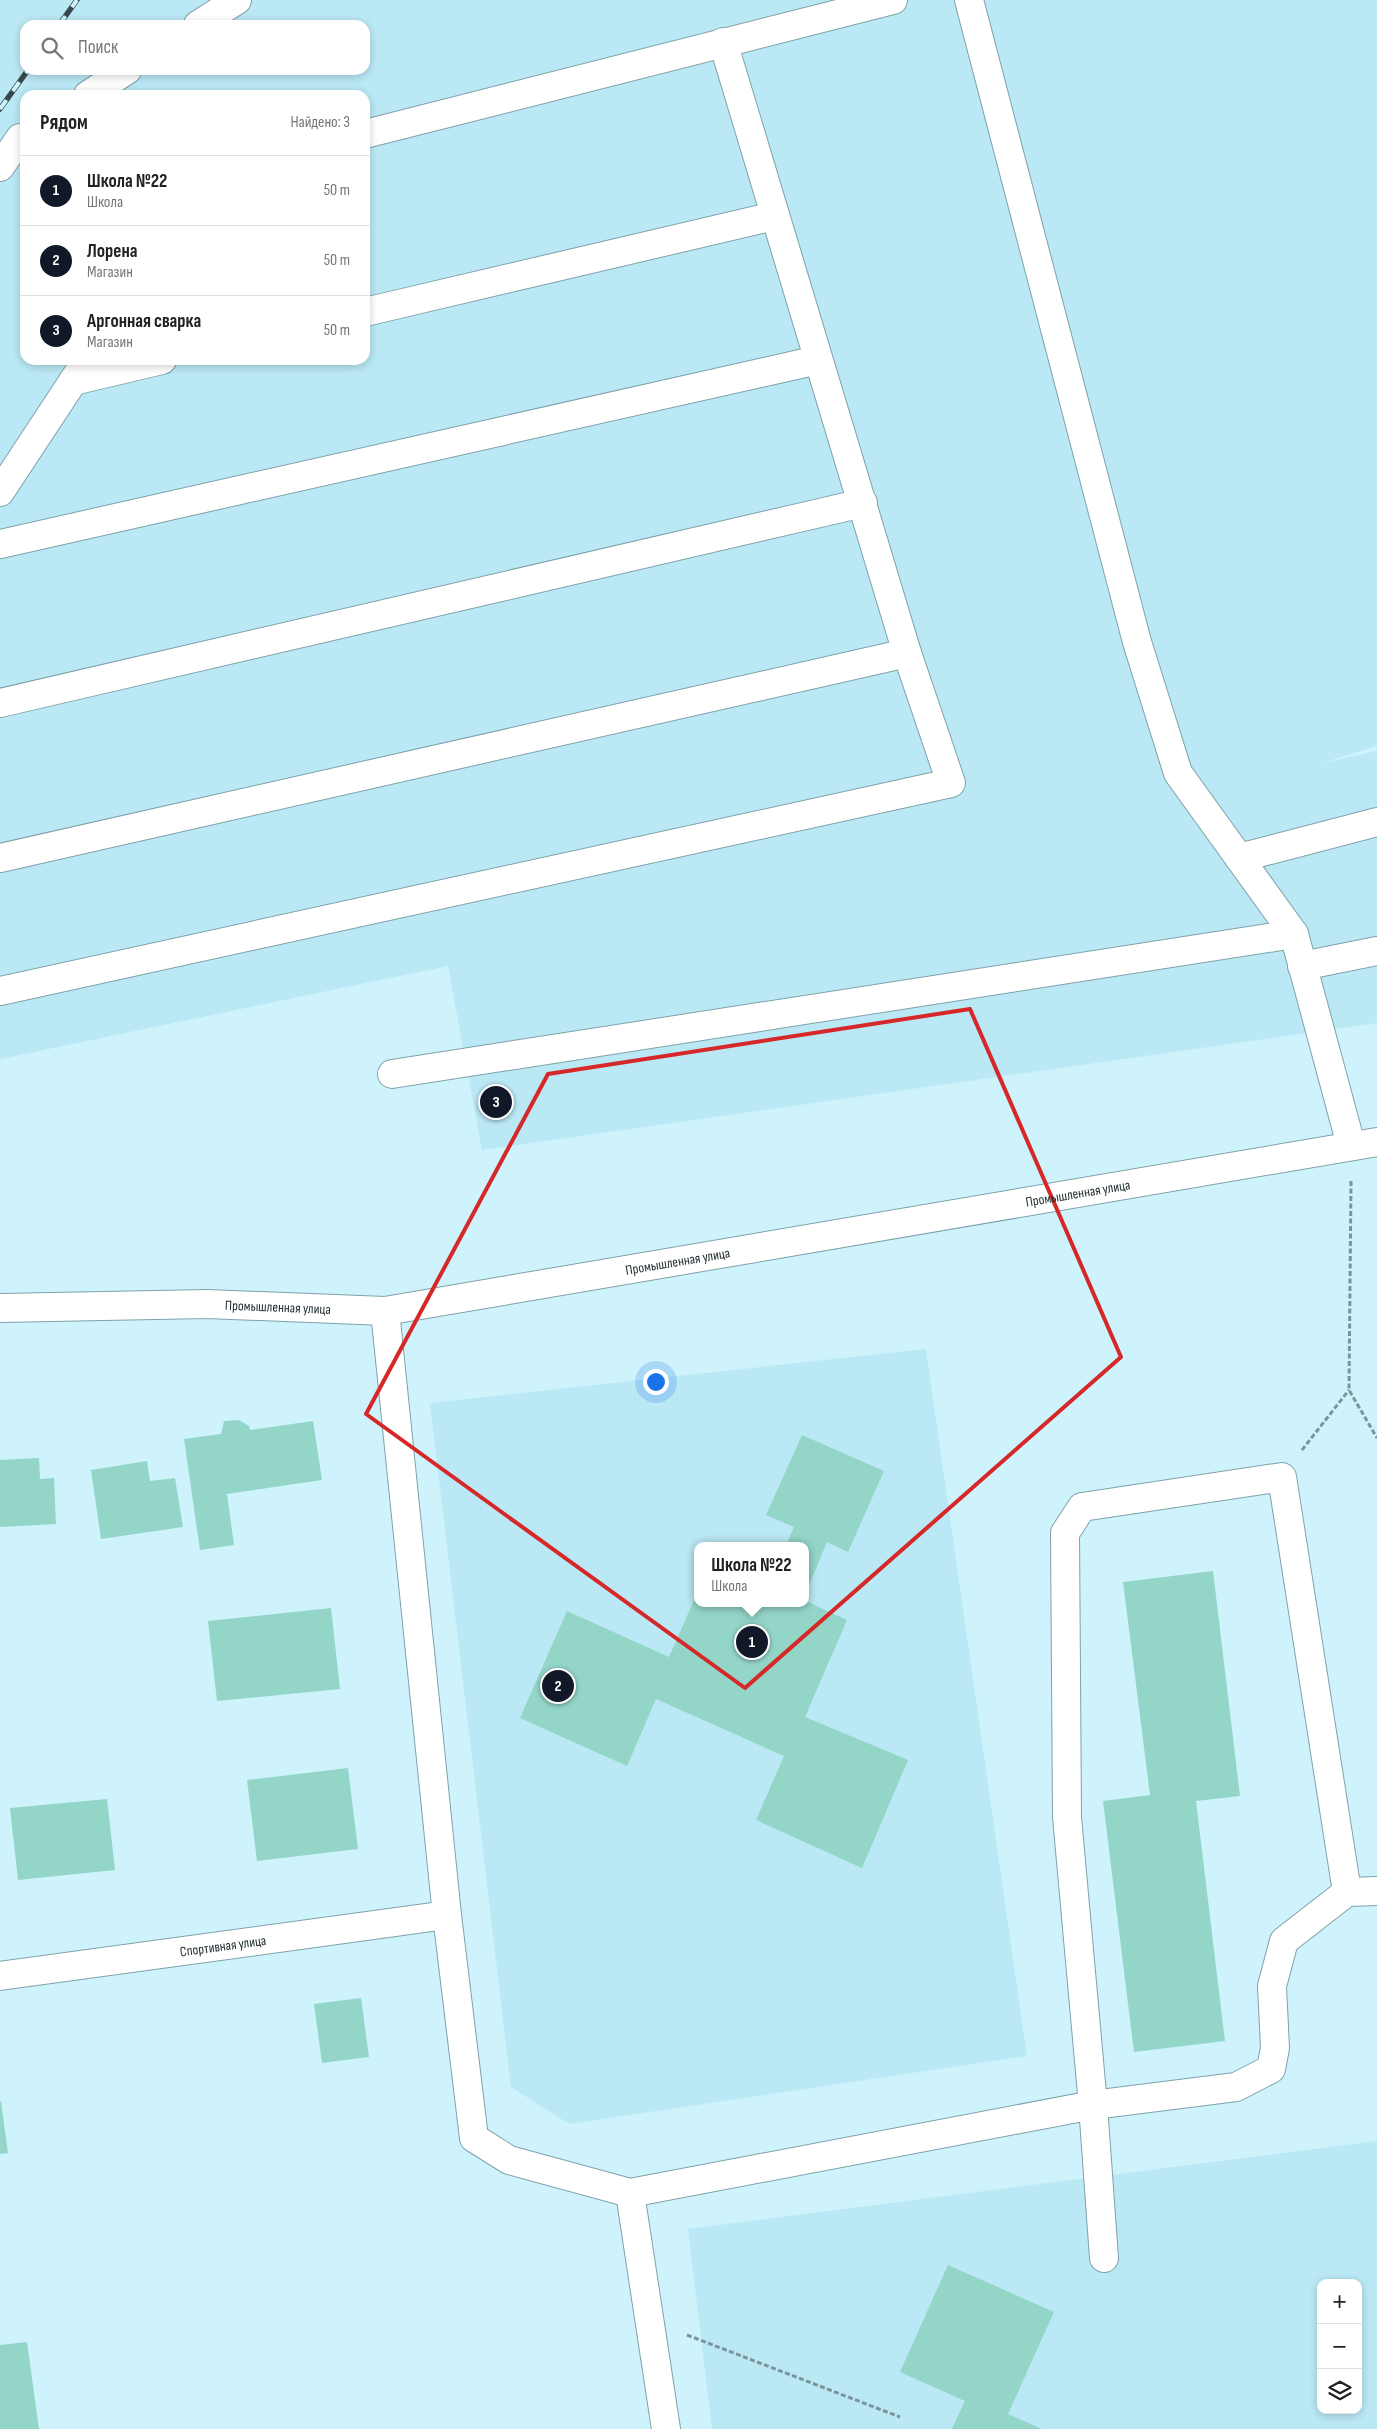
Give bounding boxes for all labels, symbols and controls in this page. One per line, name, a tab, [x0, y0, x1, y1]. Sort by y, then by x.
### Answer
search box	[20, 20, 370, 75]
icon: search	[38, 34, 66, 62]
text: Поиск	[78, 36, 118, 59]
text: Рядом	[40, 110, 88, 135]
text: Найдено: 3	[290, 113, 350, 132]
text: Школа №22	[87, 170, 167, 193]
text: 1	[53, 181, 59, 200]
text: 50 m	[324, 181, 350, 200]
text: Школа	[87, 193, 123, 212]
text: Лорена	[87, 240, 137, 263]
text: 2	[52, 251, 60, 270]
text: 50 m	[324, 251, 350, 270]
text: Магазин	[87, 263, 133, 282]
text: Аргонная сварка	[87, 310, 201, 333]
text: 3	[52, 321, 60, 340]
text: 50 m	[324, 321, 350, 340]
text: Магазин	[87, 333, 133, 352]
pin: 3	[480, 1083, 512, 1121]
street label: Промышленная улица	[1024, 1176, 1131, 1210]
street label: Промышленная улица	[624, 1244, 731, 1278]
street label: Промышленная улица	[225, 1296, 331, 1317]
your location	[643, 1369, 669, 1395]
popup	[694, 1542, 809, 1607]
text: Школа №22	[711, 1554, 792, 1577]
text: Школа	[711, 1577, 747, 1596]
pin: 1	[736, 1623, 768, 1661]
pin: 2	[542, 1667, 574, 1705]
street label: Спортивная улица	[179, 1931, 267, 1960]
map controls	[1317, 2279, 1362, 2414]
button: +	[1317, 2279, 1362, 2324]
button: −	[1317, 2324, 1362, 2369]
button: layers	[1317, 2369, 1362, 2414]

